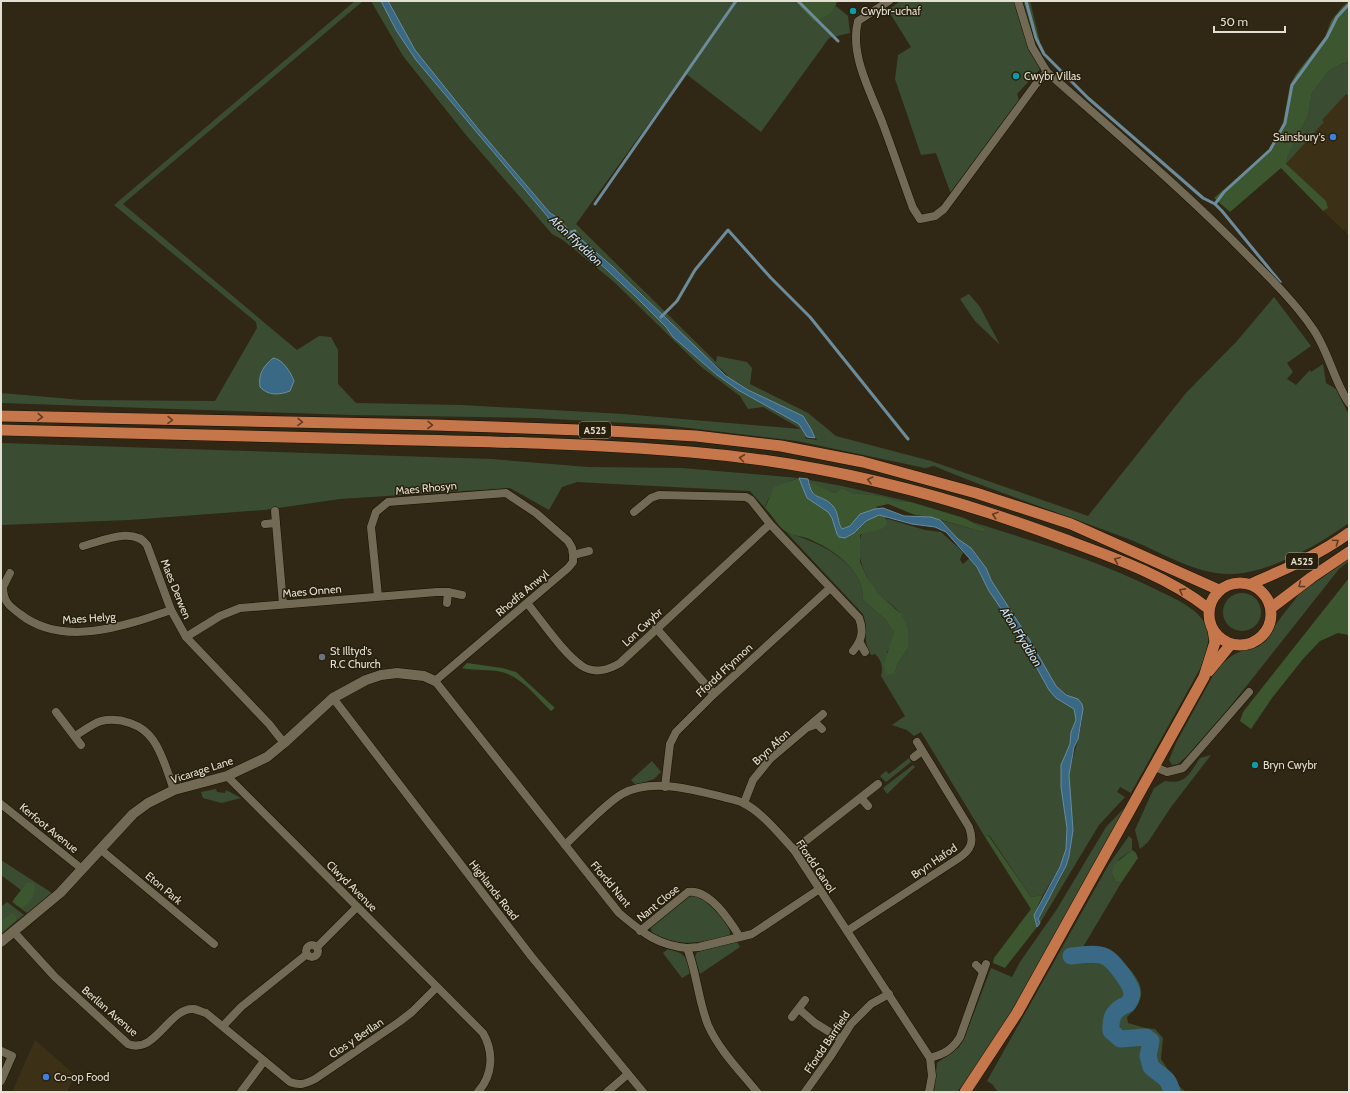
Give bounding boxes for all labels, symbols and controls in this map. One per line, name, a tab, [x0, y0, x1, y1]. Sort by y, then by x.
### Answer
place label: Cwybr-uchaf	[861, 4, 921, 18]
marker: Cwybr-uchaf	[848, 6, 858, 16]
scale bar	[1214, 8, 1285, 34]
text: 50 m	[1220, 14, 1248, 29]
place label: Cwybr Villas	[1024, 69, 1081, 83]
marker: Cwybr Villas	[1011, 71, 1021, 81]
place label: Sainsbury's	[1273, 130, 1325, 144]
marker: Sainsbury's	[1328, 132, 1338, 142]
water label: Afon Ffyddion	[546, 212, 606, 269]
one-way arrow	[37, 413, 43, 421]
one-way arrow	[167, 416, 173, 424]
one-way arrow	[297, 418, 303, 426]
one-way arrow	[427, 421, 433, 429]
road number: A525	[579, 422, 611, 438]
one-way arrow	[739, 454, 745, 463]
one-way arrow	[866, 477, 873, 485]
street label: Maes Rhosyn	[395, 478, 457, 498]
one-way arrow	[991, 511, 998, 520]
one-way arrow	[1332, 539, 1339, 547]
road number: A525	[1286, 553, 1318, 569]
street label: Maes Derwen	[158, 557, 194, 621]
one-way arrow	[1113, 557, 1121, 565]
street label: Rhodfa Anwyl	[493, 566, 552, 619]
street label: Maes Onnen	[282, 581, 342, 601]
one-way arrow	[1299, 581, 1306, 588]
one-way arrow	[1178, 588, 1186, 596]
water label: Afon Ffyddion	[997, 603, 1046, 669]
street label: Lon Cwybr	[619, 605, 665, 649]
street label: Maes Helyg	[62, 609, 117, 627]
street label: Ffordd Ffynnon	[693, 640, 755, 700]
place label: St Illtyd's R.C Church	[330, 644, 381, 671]
marker: St Illtyd's R.C Church	[317, 652, 327, 662]
street label: Bryn Afon	[749, 726, 793, 768]
street label: Vicarage Lane	[169, 753, 235, 787]
place label: Bryn Cwybr	[1263, 758, 1318, 772]
marker: Bryn Cwybr	[1250, 760, 1260, 770]
street label: Kerfoot Avenue	[17, 800, 82, 856]
street label: Ffordd Ganol	[793, 837, 839, 895]
street label: Bryn Hafod	[908, 840, 960, 882]
street label: Highlands Road	[466, 857, 522, 923]
street label: Clwyd Avenue	[324, 858, 381, 915]
street label: Ffordd Nant	[588, 858, 635, 910]
street label: Eton Park	[143, 868, 185, 908]
street label: Nant Close	[634, 881, 682, 924]
street label: Berllan Avenue	[79, 983, 141, 1039]
street label: Ffordd Barrfield	[801, 1008, 853, 1076]
street label: Clos y Berllan	[326, 1015, 386, 1061]
place label: Co-op Food	[54, 1070, 109, 1084]
marker: Co-op Food	[41, 1072, 51, 1082]

